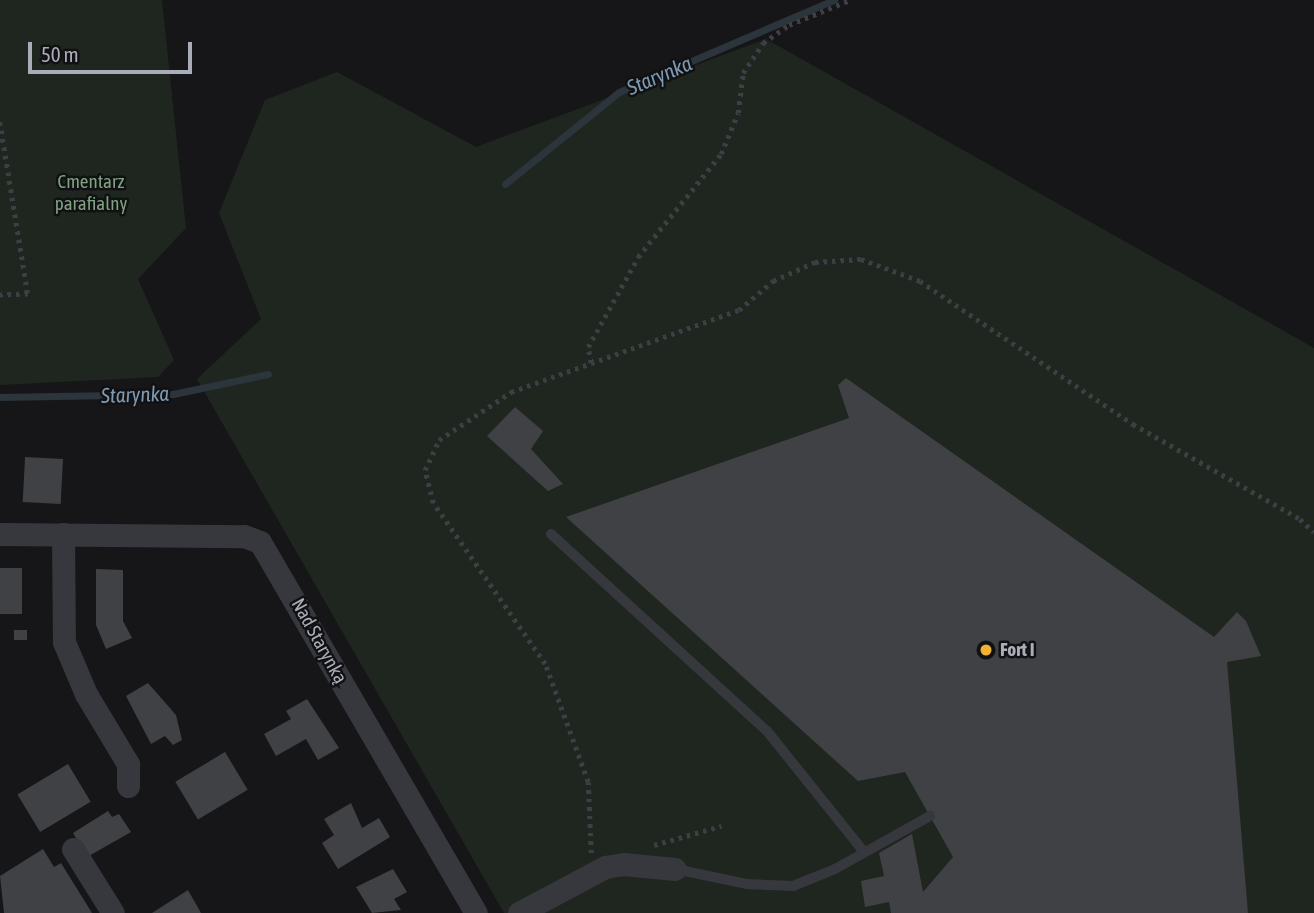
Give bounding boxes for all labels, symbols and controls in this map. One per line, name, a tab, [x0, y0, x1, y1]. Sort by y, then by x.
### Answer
scale bar	[32, 28, 196, 72]
text: 50 m	[41, 42, 79, 66]
water label: Starynka	[623, 50, 695, 100]
park label: Cmentarz parafialny	[55, 171, 127, 215]
water label: Starynka	[101, 380, 169, 408]
street label: Nad Starynką	[286, 594, 352, 688]
place label: Fort I	[1000, 639, 1035, 661]
marker: Fort I	[978, 642, 994, 658]

